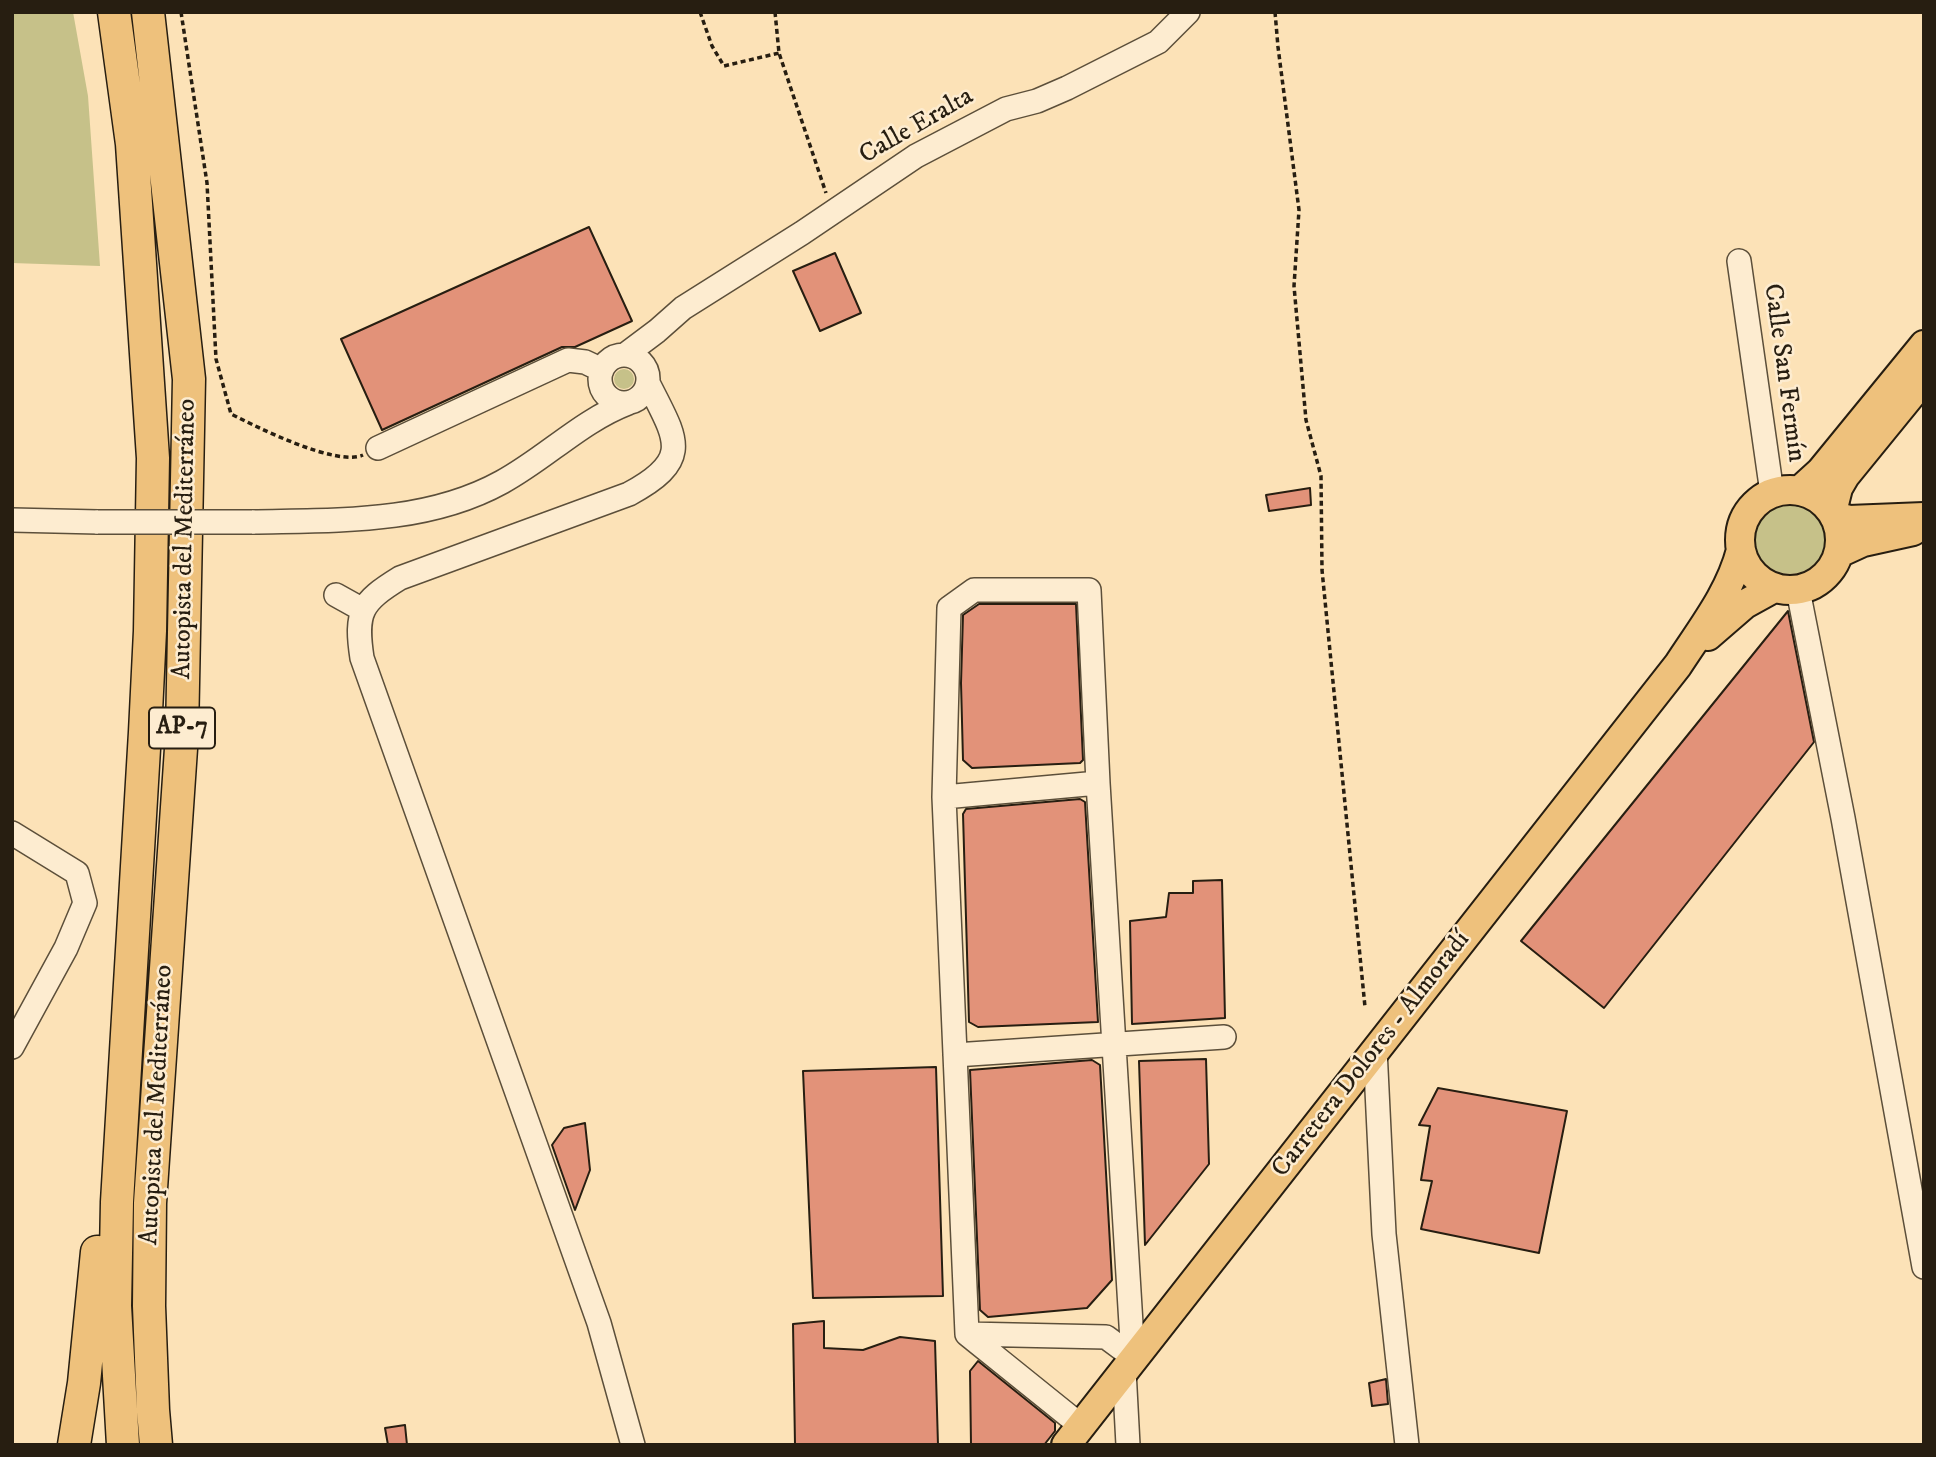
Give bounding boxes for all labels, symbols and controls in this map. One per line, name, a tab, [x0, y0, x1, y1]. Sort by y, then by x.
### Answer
street label: Calle Eralta	[854, 82, 980, 172]
street label: Calle San Fermín	[1755, 282, 1811, 464]
street label: Autopista del Mediterráneo	[168, 398, 204, 680]
road number: AP-7	[149, 708, 215, 748]
street label: Carretera Dolores - Almoradí	[1266, 926, 1478, 1184]
street label: Autopista del Mediterráneo	[135, 964, 181, 1246]

